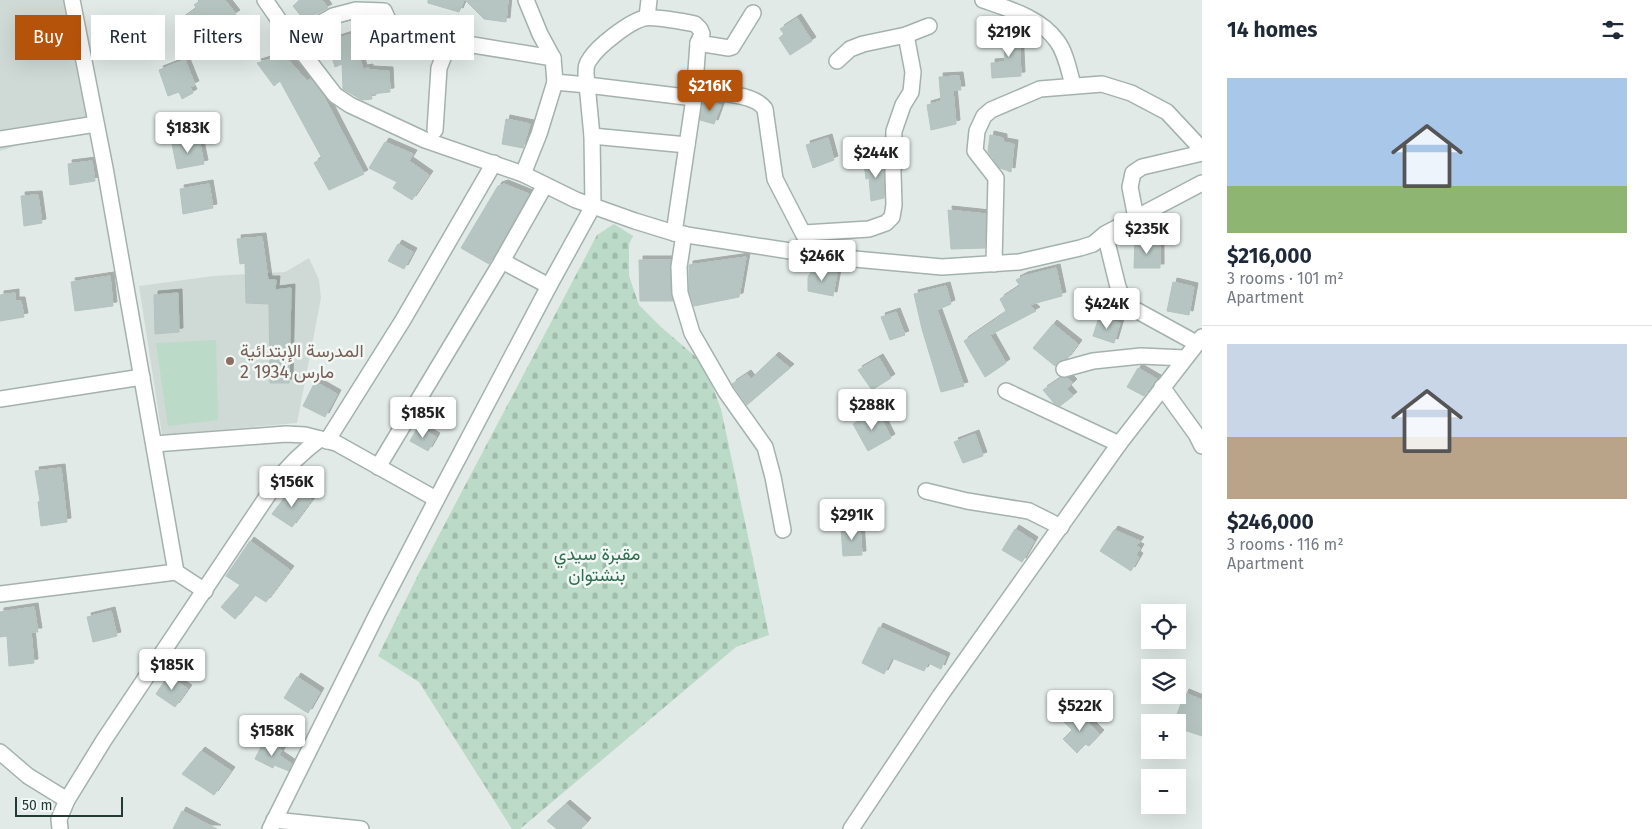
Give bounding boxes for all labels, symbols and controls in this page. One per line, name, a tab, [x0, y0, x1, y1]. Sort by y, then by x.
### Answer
chip: Buy	[15, 15, 81, 60]
chip: Rent	[91, 15, 165, 60]
chip: Filters	[175, 15, 260, 60]
chip: New	[270, 15, 341, 60]
chip: Apartment	[351, 15, 474, 60]
pin: $219K	[974, 15, 1044, 58]
icon: filters	[1599, 16, 1627, 44]
text: 14 homes	[1227, 17, 1317, 43]
text: $219K	[987, 22, 1031, 41]
pin: $216K	[675, 70, 745, 112]
text: $216K	[688, 76, 732, 95]
icon: home	[1382, 111, 1472, 201]
pin: $183K	[153, 112, 223, 154]
text: $183K	[166, 118, 210, 137]
pin: $244K	[841, 136, 911, 179]
text: $244K	[854, 143, 898, 162]
pin: $235K	[1112, 212, 1182, 255]
text: $235K	[1125, 219, 1169, 238]
pin: $246K	[787, 240, 857, 282]
text: $216,000	[1227, 243, 1312, 269]
text: $246K	[800, 246, 844, 265]
text: 3 rooms · 101 m²	[1227, 269, 1344, 288]
pin: $424K	[1072, 288, 1142, 330]
text: Apartment	[1227, 288, 1304, 307]
text: $424K	[1085, 294, 1129, 313]
place label: المدرسة الإبتدائية 2 مارس 1934	[240, 340, 364, 383]
marker: المدرسة الإبتدائية 2 مارس 1934	[224, 355, 236, 367]
icon: home	[1382, 376, 1472, 466]
pin: $288K	[837, 388, 907, 431]
text: $288K	[849, 395, 895, 414]
pin: $185K	[388, 396, 458, 439]
text: $185K	[401, 403, 445, 422]
pin: $156K	[257, 466, 327, 508]
text: $156K	[270, 472, 314, 491]
pin: $291K	[817, 498, 887, 541]
text: $291K	[831, 505, 873, 524]
text: $246,000	[1227, 509, 1314, 535]
text: 3 rooms · 116 m²	[1227, 535, 1344, 554]
park label: مقبرة سيدي بنشتوان	[554, 543, 640, 586]
text: Apartment	[1227, 554, 1304, 573]
map controls	[1141, 604, 1186, 814]
button: locate	[1141, 604, 1186, 649]
pin: $185K	[137, 648, 207, 691]
text: $185K	[150, 655, 194, 674]
button: layers	[1141, 659, 1186, 704]
pin: $522K	[1045, 690, 1115, 732]
text: $522K	[1058, 696, 1102, 715]
pin: $158K	[237, 714, 307, 757]
button: +	[1141, 714, 1186, 759]
text: $158K	[250, 721, 294, 740]
button: −	[1141, 769, 1186, 814]
scale bar	[15, 794, 122, 817]
text: 50 m	[22, 797, 53, 814]

